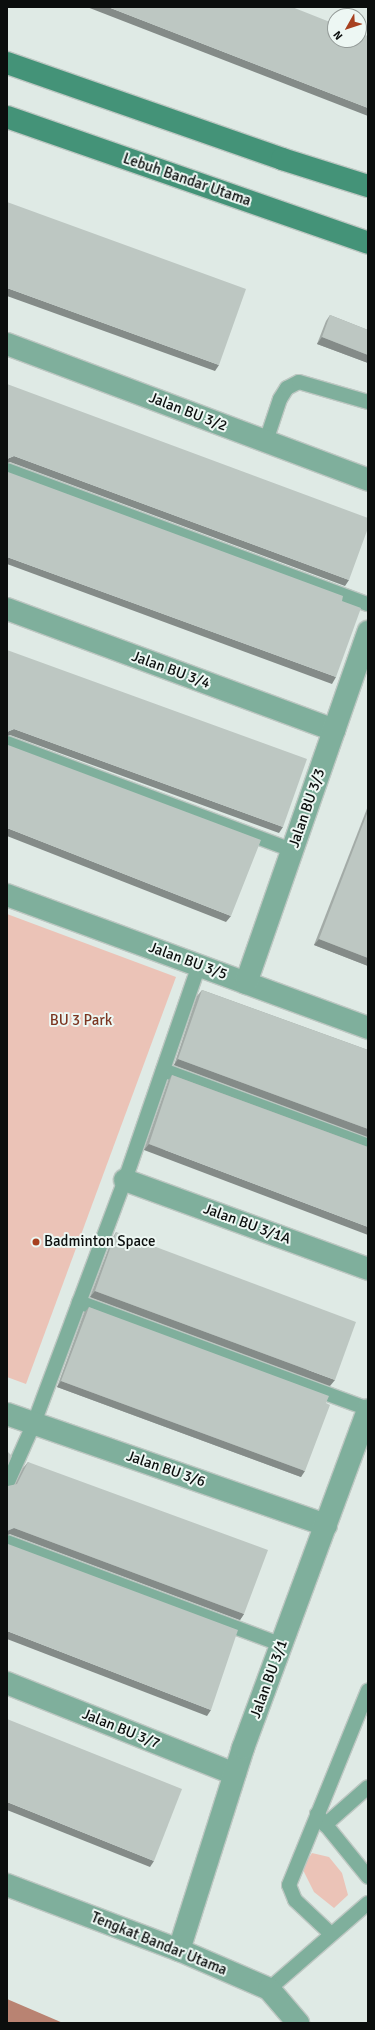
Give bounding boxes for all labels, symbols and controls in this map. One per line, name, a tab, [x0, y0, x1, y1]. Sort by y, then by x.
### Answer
north arrow	[327, 8, 367, 48]
text: N	[331, 28, 346, 42]
street label: Lebuh Bandar Utama	[121, 150, 253, 210]
street label: Jalan BU 3/2	[146, 389, 230, 435]
street label: Jalan BU 3/4	[129, 647, 213, 693]
street label: Jalan BU 3/3	[285, 766, 329, 850]
street label: Jalan BU 3/5	[146, 938, 230, 984]
park label: BU 3 Park	[50, 1012, 112, 1030]
street label: Jalan BU 3/1A	[201, 1200, 293, 1248]
place label: Badminton Space	[44, 1233, 155, 1251]
marker: Badminton Space	[31, 1237, 41, 1247]
street label: Jalan BU 3/6	[124, 1447, 208, 1491]
street label: Jalan BU 3/1	[246, 1637, 292, 1721]
street label: Jalan BU 3/7	[79, 1705, 163, 1753]
street label: Tengkat Bandar Utama	[88, 1909, 230, 1979]

